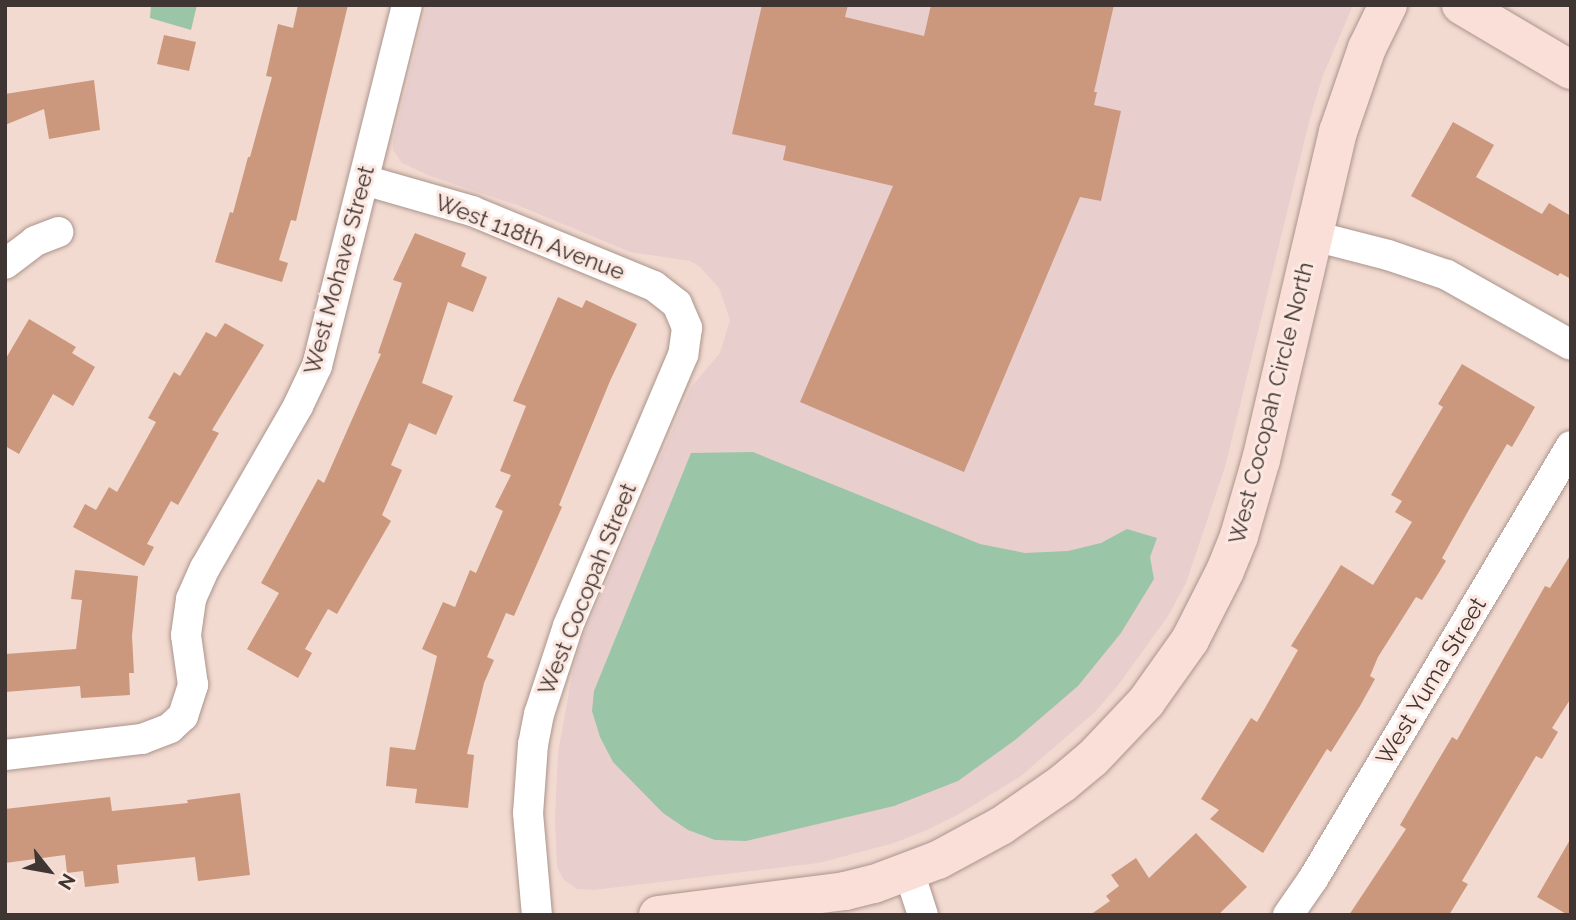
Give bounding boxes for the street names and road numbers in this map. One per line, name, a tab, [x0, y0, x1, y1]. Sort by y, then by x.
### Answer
street label: West Mohave Street	[298, 163, 380, 377]
street label: West 118th Avenue	[431, 188, 629, 286]
street label: West Cocopah Circle North	[1223, 259, 1319, 547]
street label: West Cocopah Street	[532, 479, 642, 699]
street label: West Yuma Street	[1370, 592, 1492, 770]

